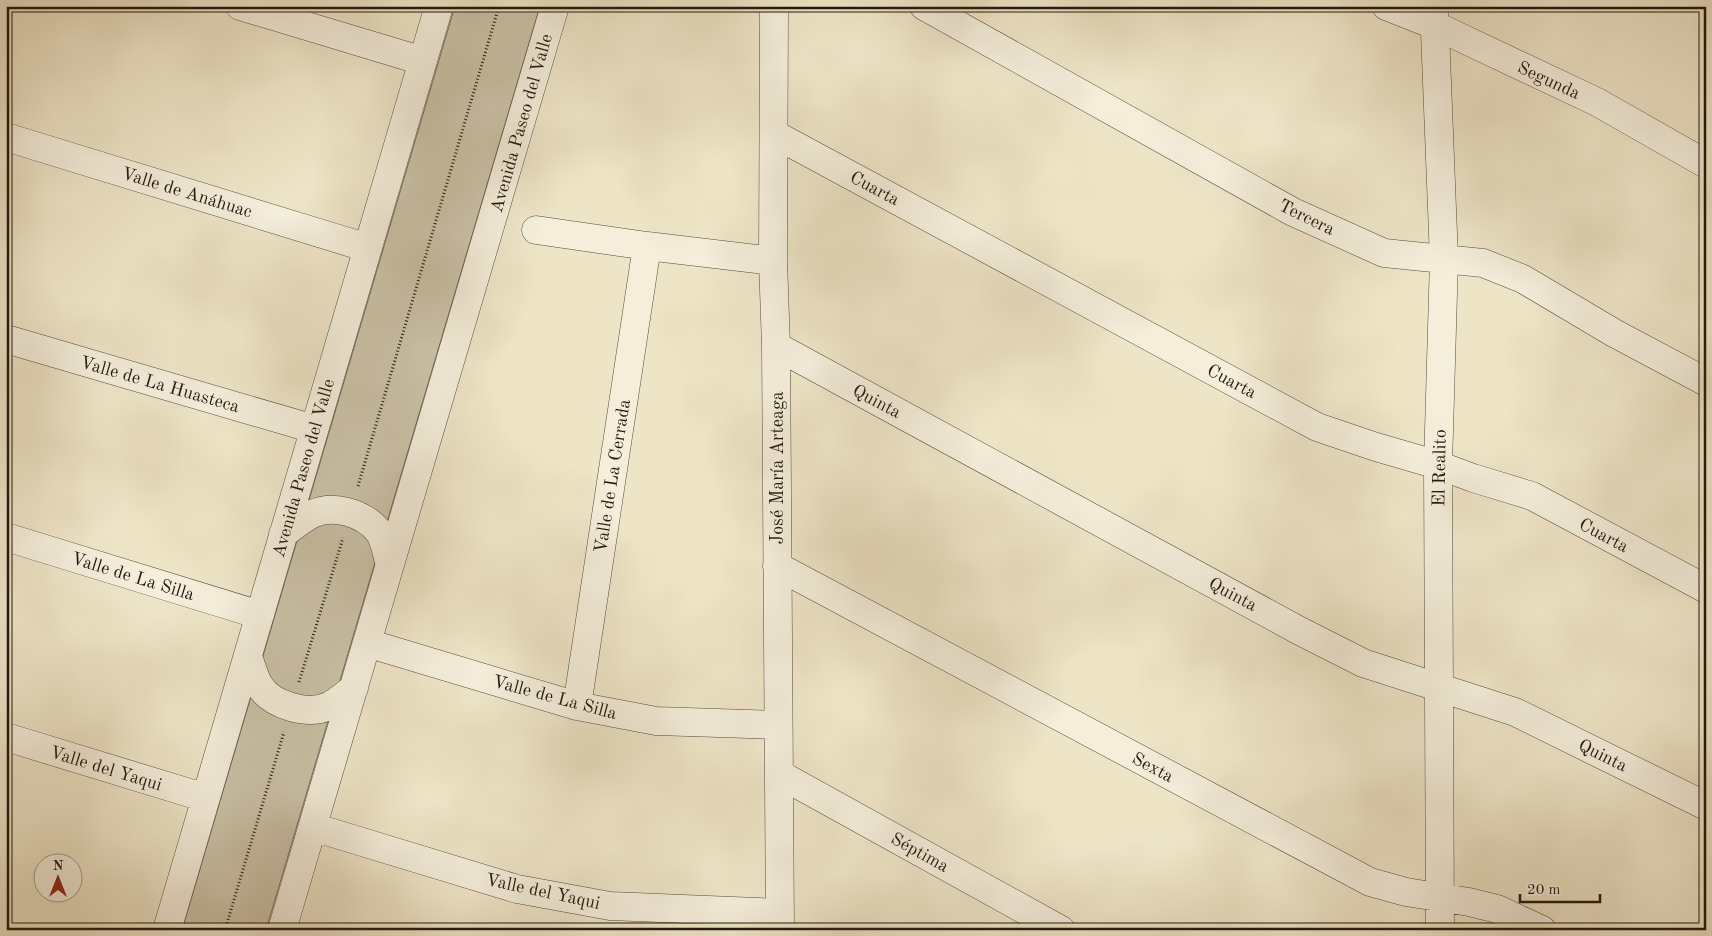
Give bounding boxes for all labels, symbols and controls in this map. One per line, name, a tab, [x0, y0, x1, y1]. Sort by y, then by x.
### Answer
street label: Avenida Paseo del Valle	[488, 32, 556, 215]
street label: Segunda	[1515, 59, 1583, 103]
street label: Valle de Anáhuac	[119, 165, 254, 221]
street label: Cuarta	[847, 168, 902, 209]
street label: Tercera	[1276, 197, 1337, 239]
street label: Valle de La Huasteca	[78, 354, 242, 416]
street label: Cuarta	[1204, 361, 1259, 402]
street label: Avenida Paseo del Valle	[270, 377, 338, 560]
street label: Quinta	[849, 382, 904, 422]
street label: José María Arteaga	[769, 391, 787, 545]
street label: Valle de La Cerrada	[592, 398, 634, 554]
street label: El Realito	[1430, 429, 1450, 507]
street label: Cuarta	[1576, 515, 1631, 556]
street label: Valle de La Silla	[69, 550, 197, 604]
street label: Quinta	[1205, 575, 1260, 615]
street label: Valle de La Silla	[491, 673, 619, 723]
street label: Quinta	[1575, 736, 1630, 775]
street label: Valle del Yaqui	[47, 743, 164, 795]
street label: Sexta	[1129, 750, 1176, 786]
street label: Séptima	[888, 830, 952, 876]
north arrow	[32, 854, 82, 904]
text: N	[53, 859, 64, 873]
street label: Valle del Yaqui	[484, 871, 602, 913]
scale bar	[1520, 871, 1600, 903]
text: 20 m	[1527, 883, 1561, 898]

